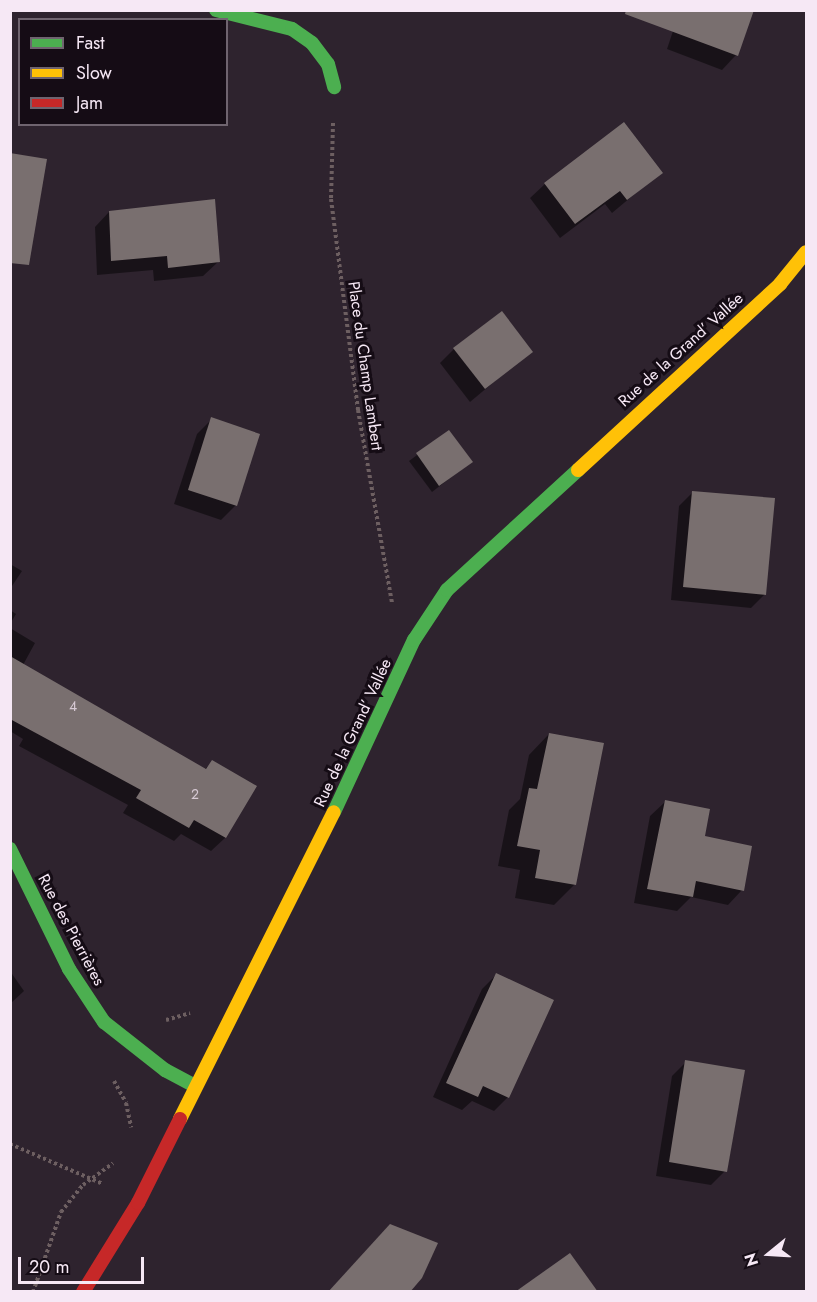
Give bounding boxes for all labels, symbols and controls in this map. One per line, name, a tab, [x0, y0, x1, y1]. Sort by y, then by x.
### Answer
legend	[18, 18, 228, 126]
text: Fast	[76, 30, 105, 56]
text: Slow	[76, 60, 112, 86]
text: Jam	[76, 90, 103, 116]
street label: Place du Champ Lambert	[344, 280, 386, 452]
street label: Rue de la Grand’ Vallée	[615, 289, 747, 411]
street label: Rue de la Grand’ Vallée	[310, 656, 396, 810]
house number: 4	[69, 698, 77, 714]
house number: 2	[191, 786, 199, 802]
street label: Rue des Pierrières	[34, 871, 108, 989]
north arrow	[739, 1224, 799, 1284]
scale bar	[21, 1245, 147, 1283]
text: N	[739, 1250, 764, 1269]
text: 20 m	[29, 1254, 69, 1280]

